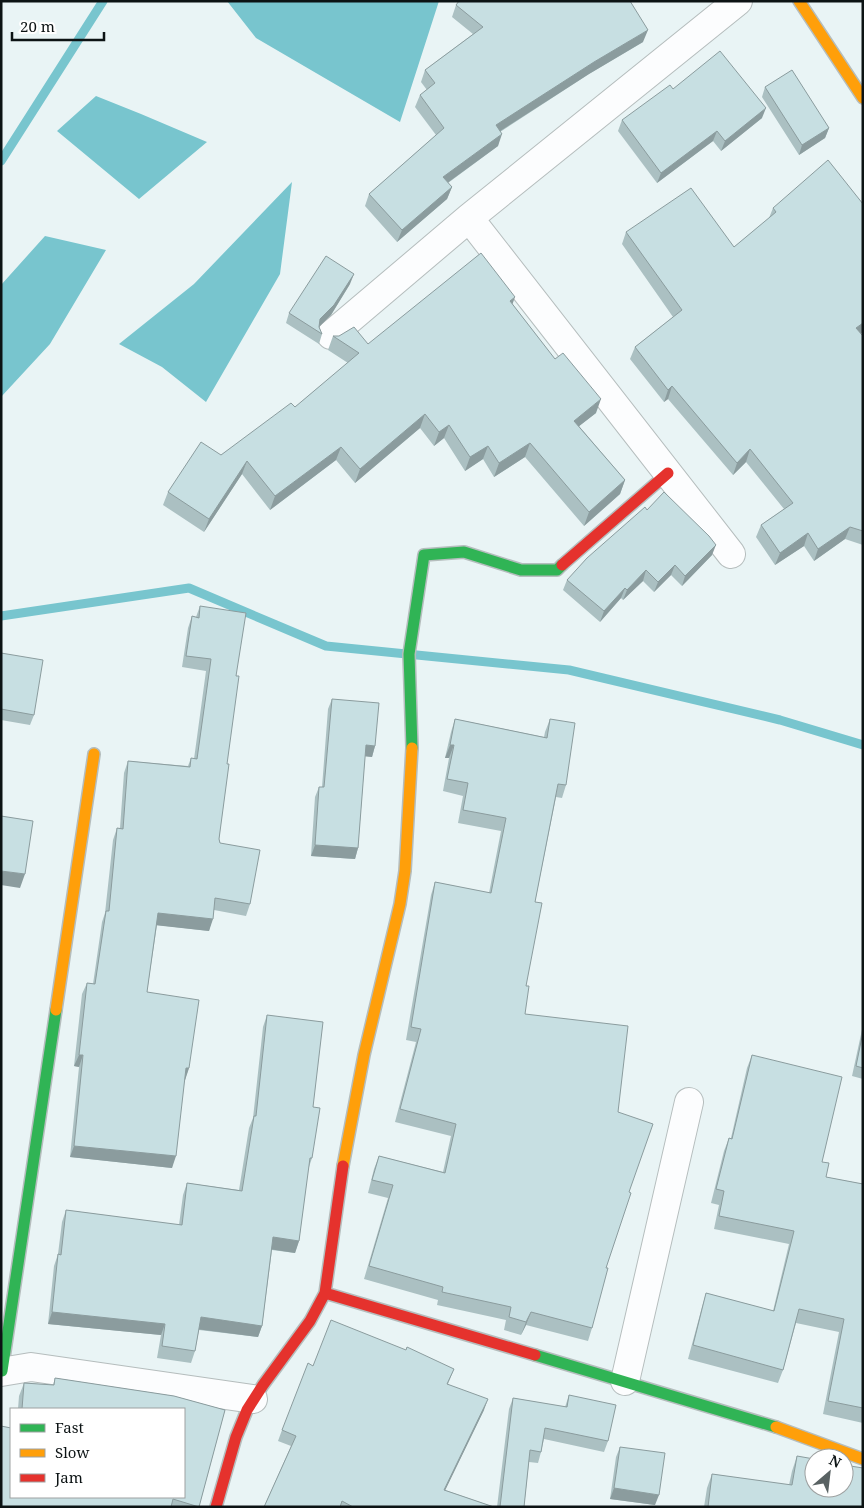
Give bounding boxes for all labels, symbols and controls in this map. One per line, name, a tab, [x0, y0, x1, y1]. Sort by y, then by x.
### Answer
scale bar	[12, 10, 105, 42]
text: 20 m	[20, 16, 55, 36]
legend	[10, 1408, 185, 1498]
text: Fast	[55, 1417, 84, 1437]
text: Slow	[55, 1442, 89, 1462]
north arrow	[804, 1448, 854, 1498]
text: N	[826, 1450, 845, 1472]
text: Jam	[54, 1467, 83, 1487]

